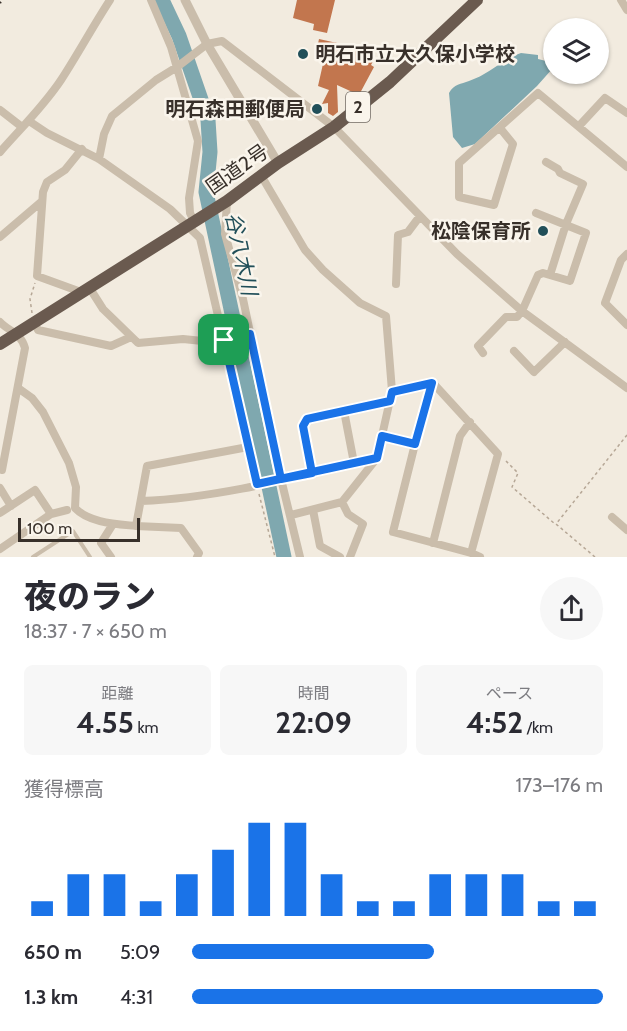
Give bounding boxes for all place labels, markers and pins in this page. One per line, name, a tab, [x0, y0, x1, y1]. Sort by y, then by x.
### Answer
place label: 明石市立大久保小学校	[315, 42, 515, 66]
marker: 明石市立大久保小学校	[296, 47, 310, 61]
place label: 明石森田郵便局	[165, 97, 305, 121]
marker: 明石森田郵便局	[310, 102, 324, 116]
place label: 松陰保育所	[431, 219, 531, 243]
marker: 松陰保育所	[536, 224, 550, 238]
pin	[198, 314, 249, 365]

